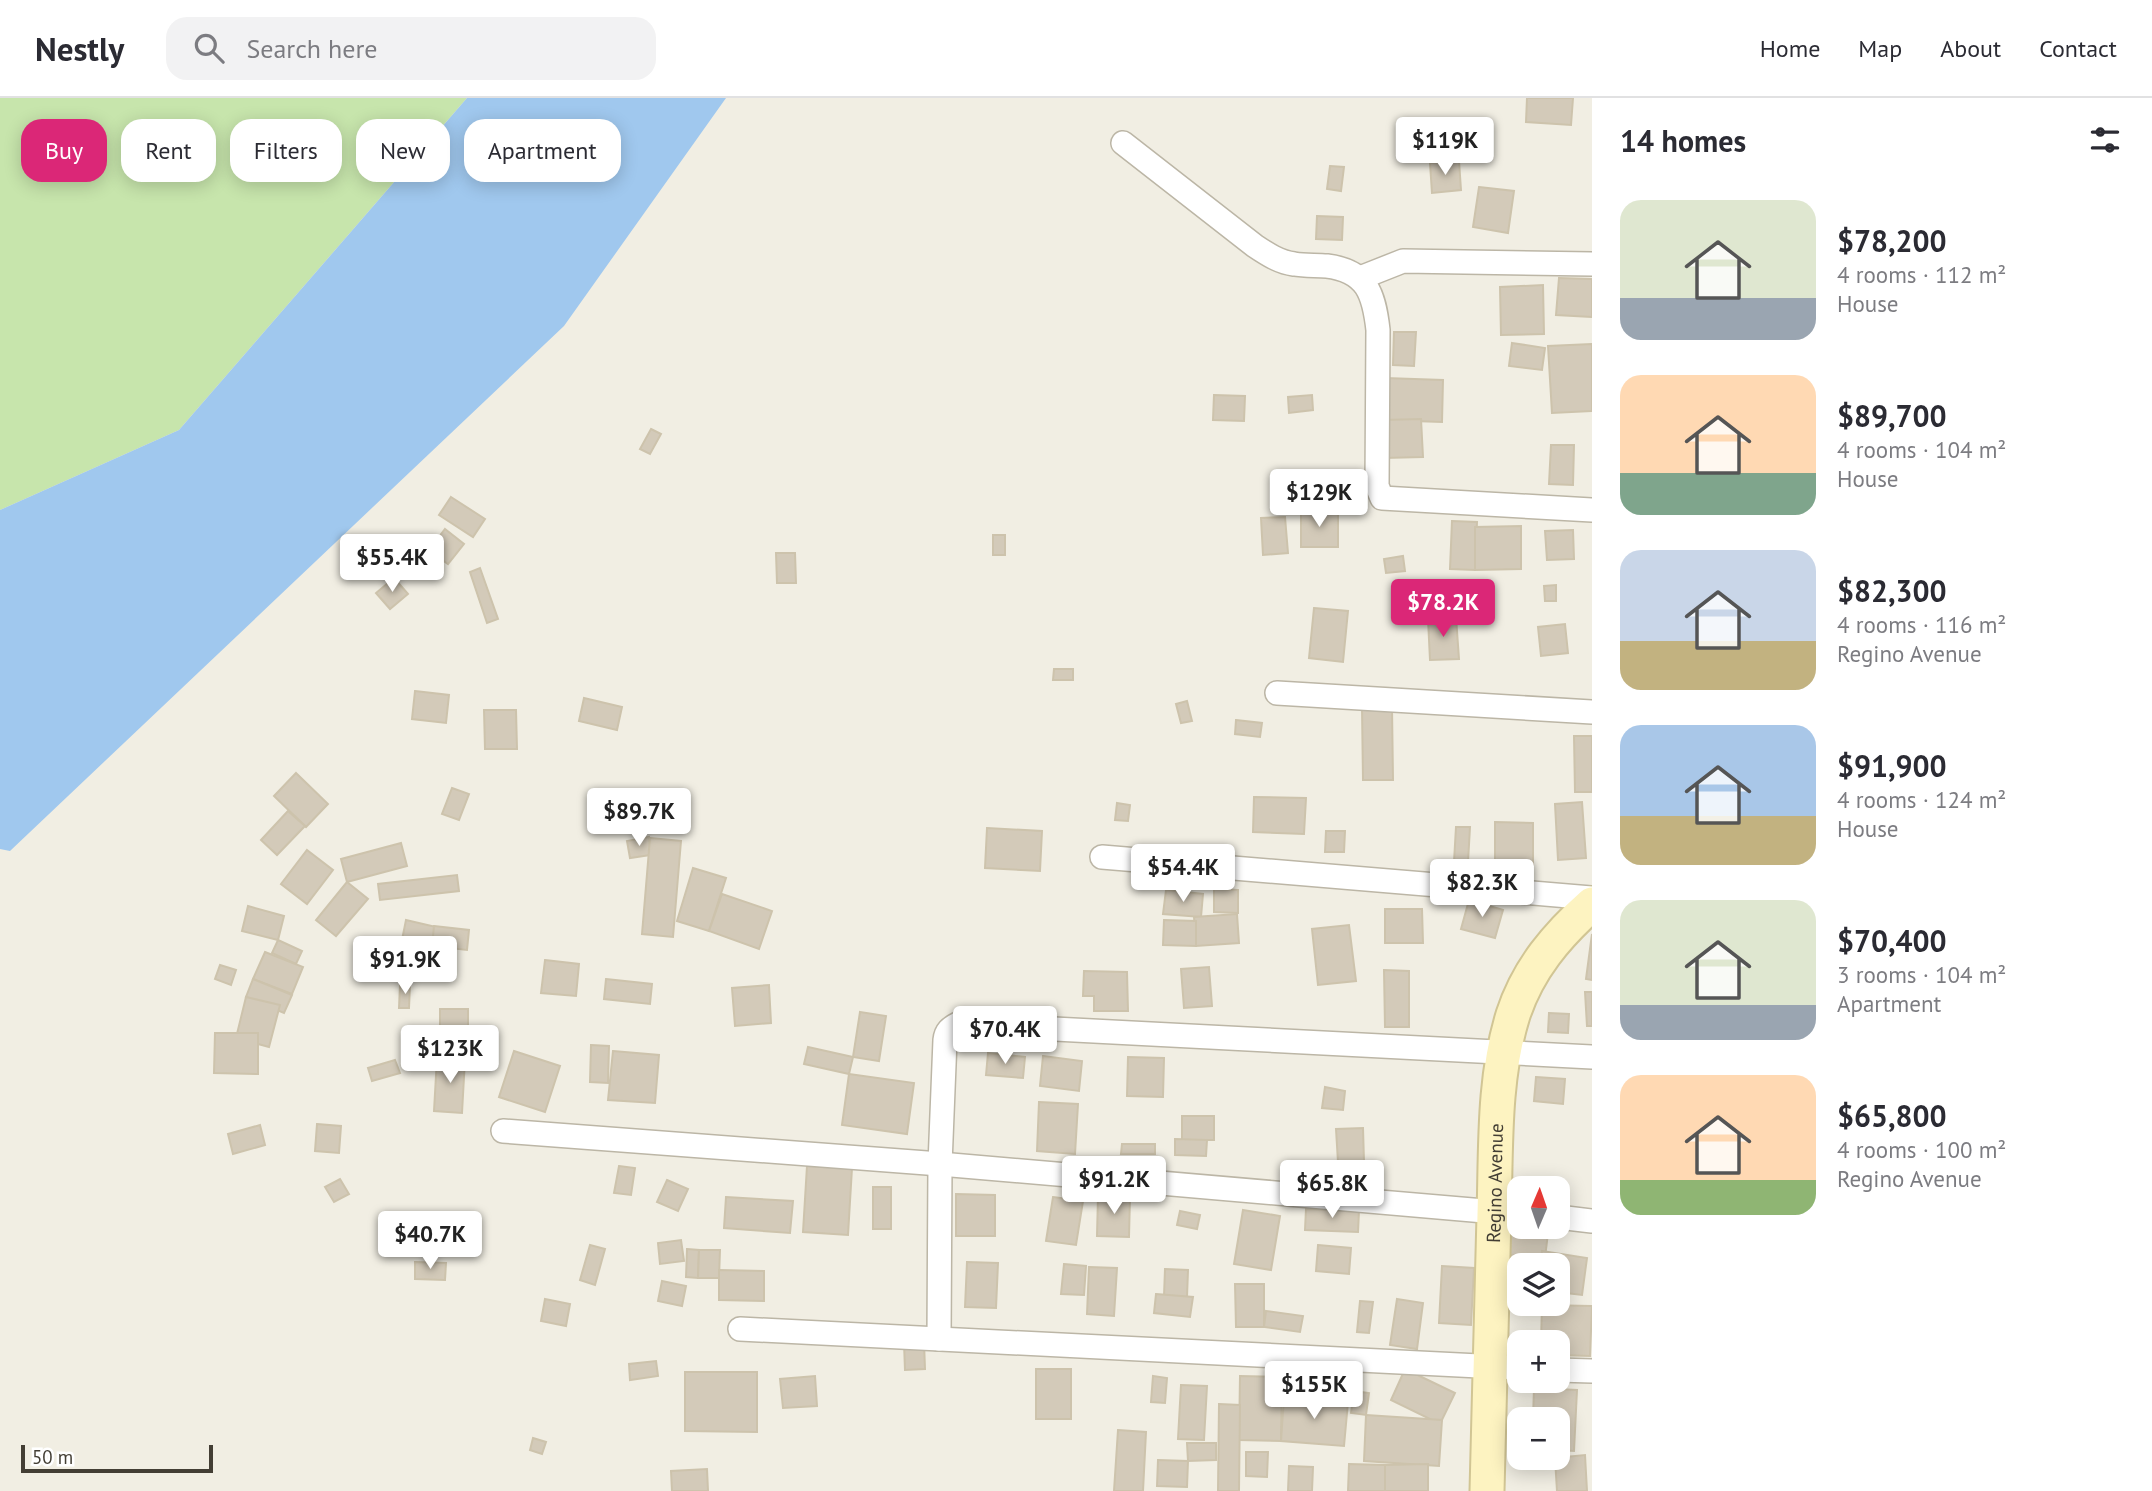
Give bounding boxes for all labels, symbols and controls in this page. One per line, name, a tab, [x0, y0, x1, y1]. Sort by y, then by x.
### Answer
search box	[166, 17, 656, 80]
text: Nestly	[35, 27, 124, 70]
icon: search	[190, 29, 228, 67]
text: Search here	[246, 32, 378, 65]
text: Home	[1760, 33, 1820, 64]
text: Map	[1858, 33, 1902, 64]
text: About	[1940, 33, 2001, 64]
text: Contact	[2039, 33, 2117, 64]
pin: $119K	[1396, 118, 1494, 177]
chip: Buy	[21, 119, 107, 182]
chip: Rent	[121, 119, 216, 182]
chip: Filters	[230, 119, 342, 182]
chip: New	[356, 119, 450, 182]
chip: Apartment	[464, 119, 621, 182]
text: 14 homes	[1620, 121, 1746, 160]
icon: filters	[2086, 121, 2124, 159]
text: $119K	[1412, 125, 1478, 154]
text: $78,200	[1837, 221, 1947, 260]
icon: home	[1676, 228, 1760, 312]
text: 4 rooms · 112 m²	[1837, 260, 2006, 289]
text: House	[1837, 289, 1899, 318]
text: $89,700	[1837, 396, 1947, 435]
icon: home	[1676, 403, 1760, 487]
text: 4 rooms · 104 m²	[1837, 435, 2006, 464]
text: House	[1837, 464, 1899, 493]
pin: $129K	[1270, 470, 1368, 529]
text: $129K	[1286, 477, 1352, 506]
pin: $55.4K	[335, 534, 449, 594]
text: $55.4K	[356, 542, 428, 571]
text: $82,300	[1837, 571, 1947, 610]
icon: home	[1676, 578, 1760, 662]
pin: $78.2K	[1386, 580, 1500, 639]
text: $78.2K	[1407, 587, 1479, 616]
text: 4 rooms · 116 m²	[1837, 610, 2006, 639]
text: Regino Avenue	[1837, 639, 1982, 668]
text: $91,900	[1837, 746, 1947, 785]
icon: home	[1676, 753, 1760, 837]
text: 4 rooms · 124 m²	[1837, 785, 2006, 814]
pin: $89.7K	[582, 788, 696, 848]
text: $89.7K	[603, 796, 675, 825]
text: House	[1837, 814, 1899, 843]
pin: $54.4K	[1126, 844, 1240, 904]
text: $54.4K	[1147, 852, 1219, 881]
pin: $82.3K	[1425, 860, 1539, 919]
text: $82.3K	[1446, 867, 1518, 896]
text: $70,400	[1837, 921, 1947, 960]
icon: home	[1676, 928, 1760, 1012]
pin: $91.9K	[348, 936, 462, 996]
text: $91.9K	[369, 944, 441, 973]
text: 3 rooms · 104 m²	[1837, 960, 2006, 989]
text: Apartment	[1837, 989, 1941, 1018]
pin: $70.4K	[948, 1006, 1062, 1066]
text: $70.4K	[969, 1014, 1041, 1043]
pin: $123K	[401, 1026, 499, 1085]
text: $123K	[417, 1033, 483, 1062]
text: $65,800	[1837, 1096, 1947, 1135]
icon: home	[1676, 1103, 1760, 1187]
street label: Regino Avenue	[1481, 1123, 1508, 1243]
text: 4 rooms · 100 m²	[1837, 1135, 2006, 1164]
pin: $91.2K	[1057, 1156, 1171, 1216]
pin: $65.8K	[1275, 1160, 1389, 1220]
text: $91.2K	[1078, 1164, 1150, 1193]
text: Regino Avenue	[1837, 1164, 1982, 1193]
text: $65.8K	[1296, 1168, 1368, 1197]
north arrow	[1507, 1176, 1570, 1239]
map controls	[1507, 1176, 1570, 1470]
pin: $40.7K	[373, 1212, 487, 1271]
text: $40.7K	[394, 1219, 466, 1248]
button: layers	[1507, 1253, 1570, 1316]
button: +	[1507, 1330, 1570, 1393]
pin: $155K	[1265, 1362, 1363, 1421]
text: $155K	[1281, 1369, 1347, 1398]
button: −	[1507, 1407, 1570, 1470]
scale bar	[21, 1442, 214, 1474]
text: 50 m	[32, 1445, 73, 1469]

